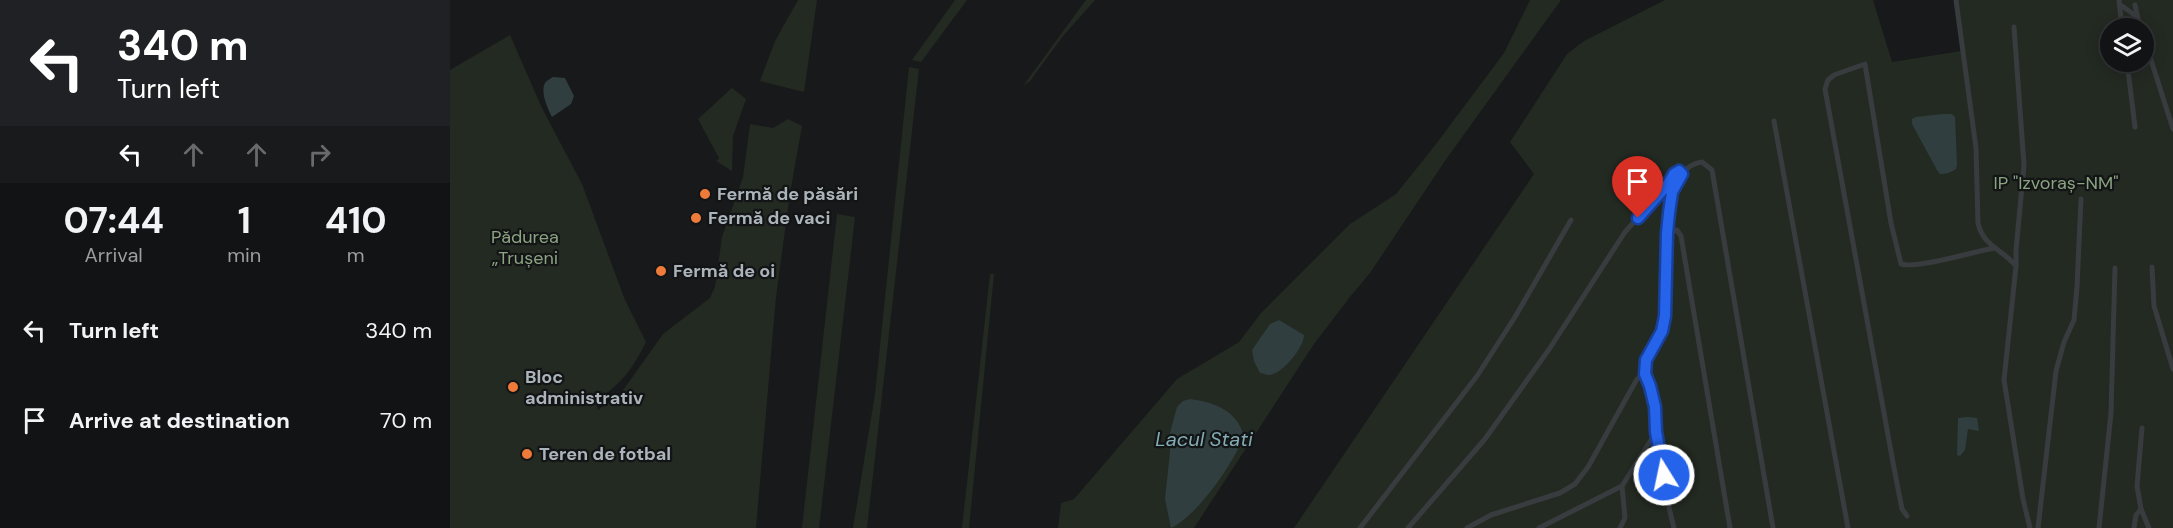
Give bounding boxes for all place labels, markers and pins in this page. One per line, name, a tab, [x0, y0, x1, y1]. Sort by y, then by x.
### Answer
pin	[1612, 156, 1663, 218]
place label: Fermă de păsări	[717, 182, 858, 206]
marker: Fermă de păsări	[698, 187, 712, 201]
place label: Fermă de vaci	[708, 206, 830, 230]
marker: Fermă de vaci	[689, 211, 703, 225]
place label: Fermă de oi	[673, 259, 775, 283]
marker: Fermă de oi	[654, 264, 668, 278]
place label: Bloc administrativ	[525, 365, 643, 410]
marker: Bloc administrativ	[506, 380, 520, 394]
place label: Teren de fotbal	[539, 442, 671, 466]
marker: Teren de fotbal	[520, 447, 534, 461]

